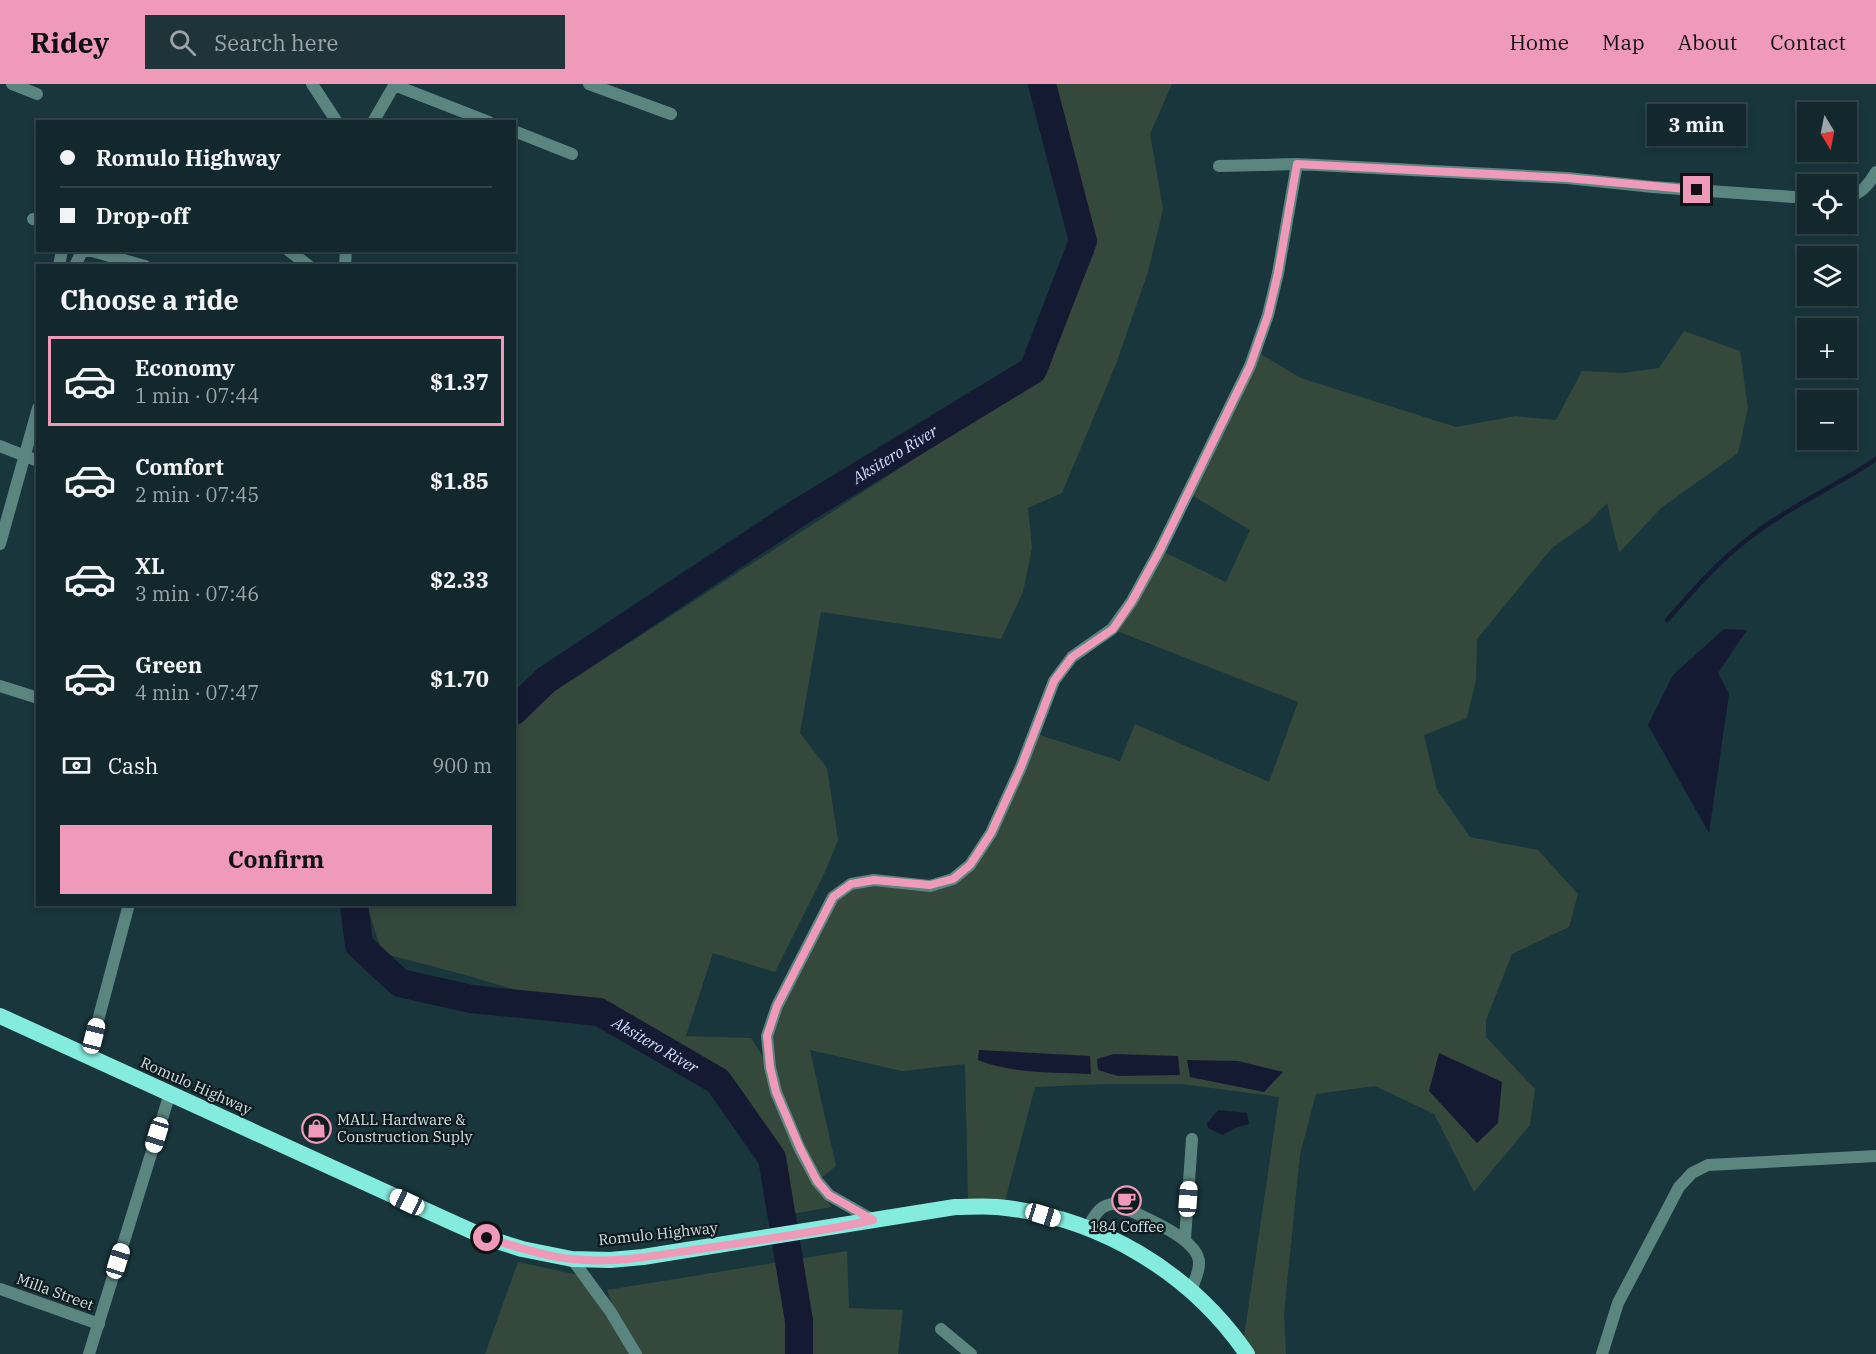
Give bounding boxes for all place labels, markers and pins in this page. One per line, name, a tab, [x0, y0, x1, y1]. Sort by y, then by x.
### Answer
place label: MALL Hardware & Construction Suply	[337, 1110, 472, 1146]
shop icon: MALL Hardware & Construction Suply	[300, 1113, 332, 1145]
cafe icon: 184 Coffee	[1111, 1184, 1143, 1216]
place label: 184 Coffee	[1090, 1217, 1164, 1236]

